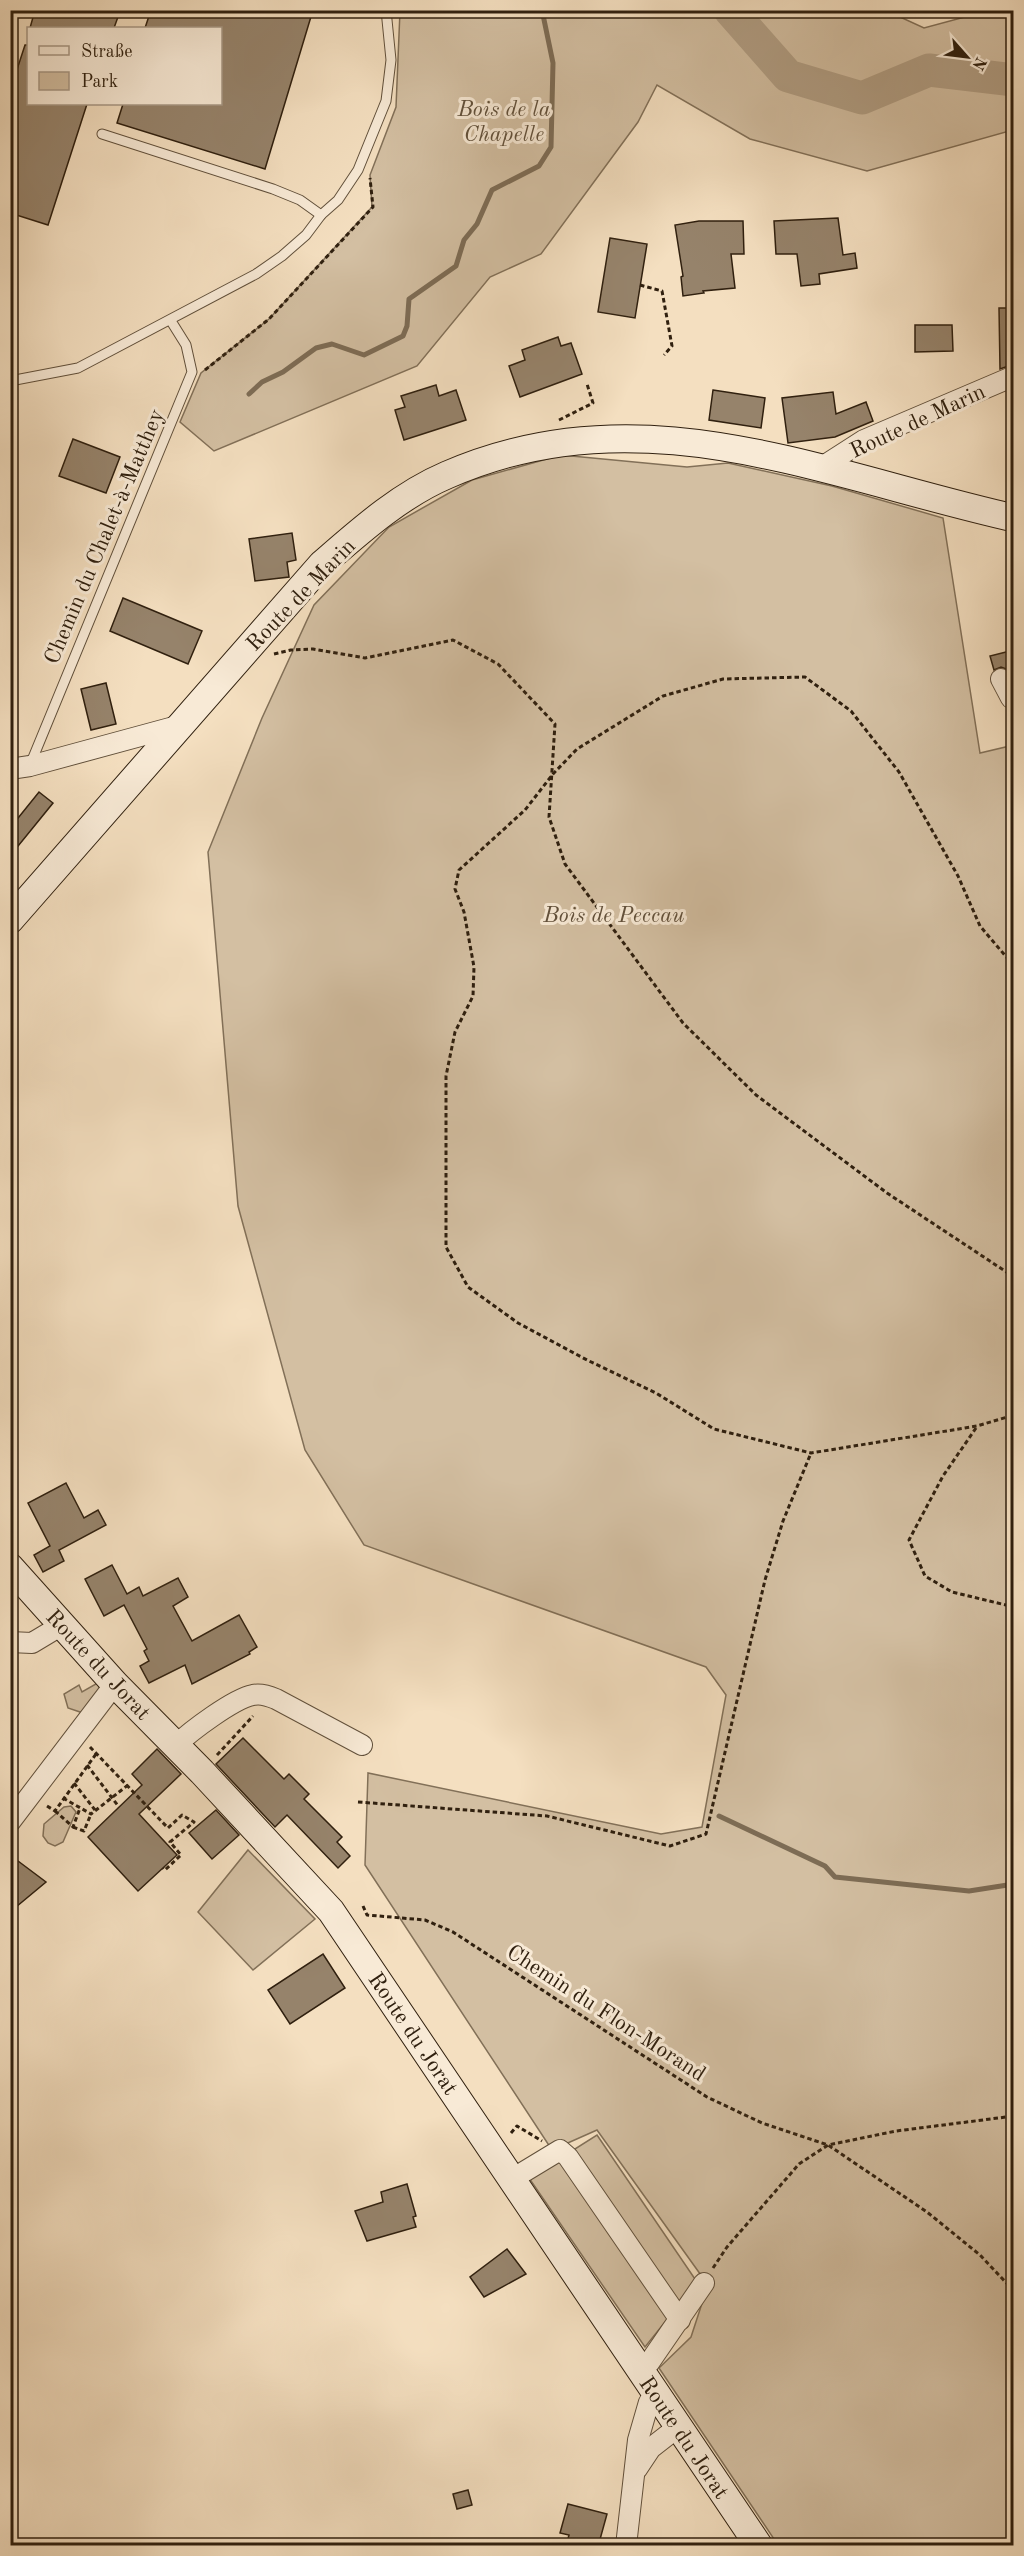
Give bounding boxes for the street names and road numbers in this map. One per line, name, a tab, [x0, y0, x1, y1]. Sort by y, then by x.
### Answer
street label: Route de Marin	[847, 381, 989, 463]
street label: Chemin du Chalet-à-Matthey	[41, 406, 169, 667]
street label: Route de Marin	[243, 535, 360, 656]
street label: Route du Jorat	[41, 1606, 154, 1725]
street label: Chemin du Flon-Morand	[503, 1941, 709, 2086]
street label: Route du Jorat	[363, 1969, 461, 2099]
street label: Route du Jorat	[634, 2373, 732, 2503]

